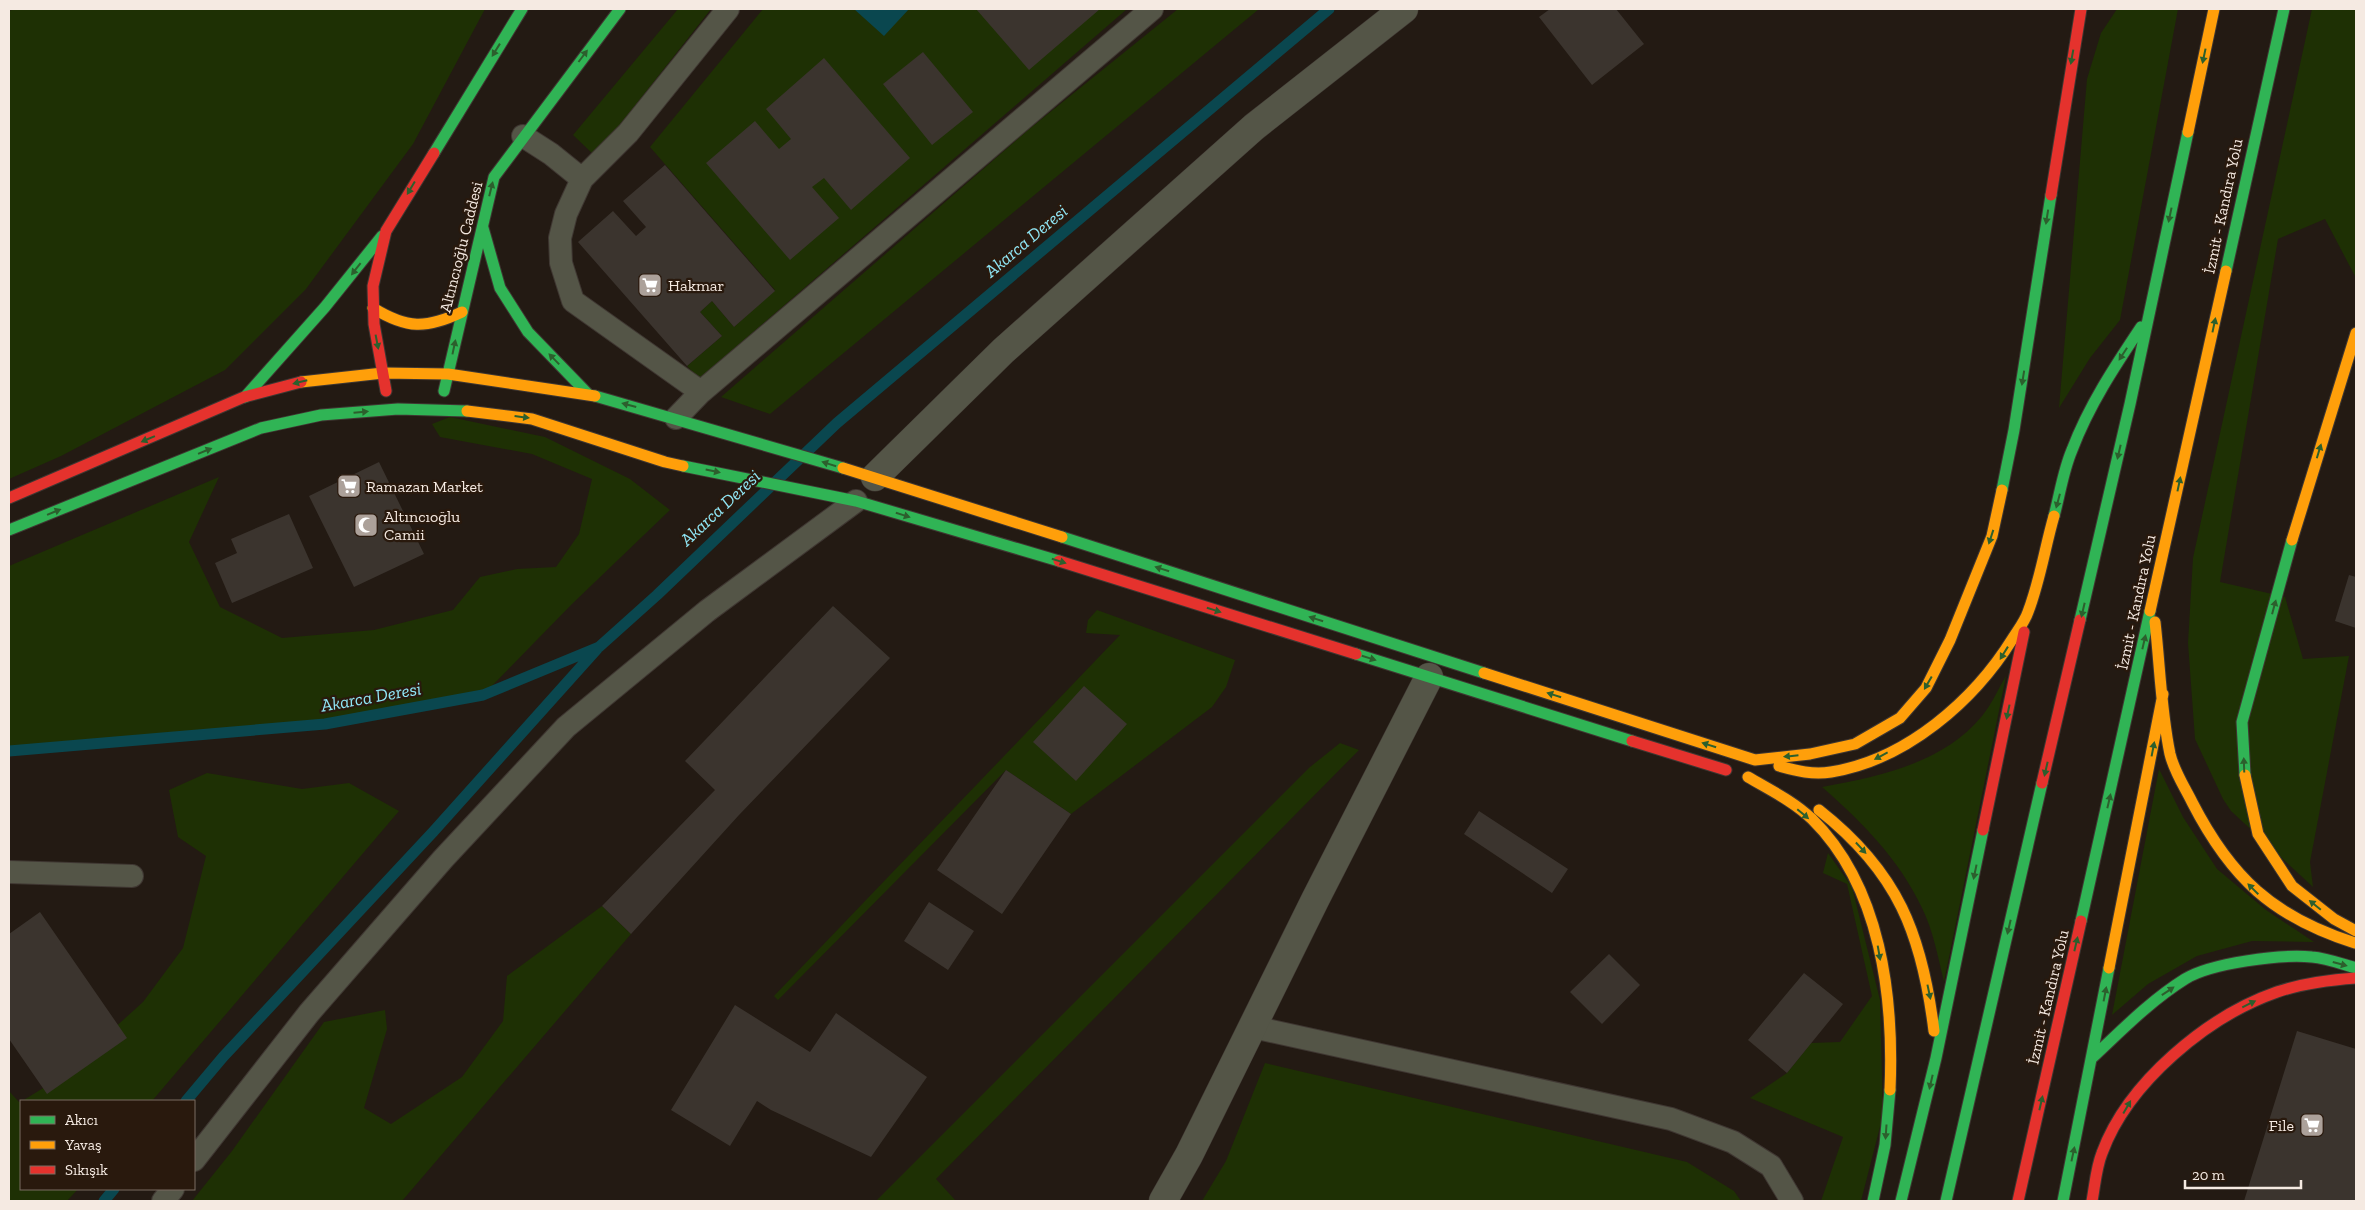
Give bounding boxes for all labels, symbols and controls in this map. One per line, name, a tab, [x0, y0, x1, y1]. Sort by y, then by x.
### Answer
one-way arrow	[492, 43, 501, 57]
one-way arrow	[578, 49, 588, 63]
one-way arrow	[2068, 49, 2076, 65]
one-way arrow	[2199, 49, 2207, 65]
street label: İzmit - Kandıra Yolu	[2199, 137, 2247, 275]
street label: Altıncıoğlu Caddesi	[436, 179, 487, 315]
one-way arrow	[406, 182, 415, 195]
one-way arrow	[487, 182, 495, 197]
water label: Akarca Deresi	[979, 200, 1072, 283]
one-way arrow	[2166, 208, 2174, 223]
one-way arrow	[2042, 210, 2050, 226]
one-way arrow	[350, 262, 361, 275]
supermarket icon: Hakmar	[637, 272, 663, 298]
place label: Hakmar	[668, 276, 725, 295]
one-way arrow	[2210, 318, 2218, 333]
one-way arrow	[373, 334, 381, 350]
one-way arrow	[450, 340, 458, 355]
one-way arrow	[2118, 347, 2128, 360]
one-way arrow	[548, 353, 560, 365]
one-way arrow	[2018, 370, 2026, 386]
one-way arrow	[293, 378, 308, 386]
one-way arrow	[622, 401, 637, 409]
one-way arrow	[354, 408, 370, 416]
one-way arrow	[515, 414, 531, 422]
one-way arrow	[141, 435, 155, 443]
one-way arrow	[2316, 443, 2323, 458]
one-way arrow	[2115, 444, 2123, 460]
one-way arrow	[198, 446, 212, 454]
one-way arrow	[821, 459, 836, 467]
water label: Akarca Deresi	[675, 465, 765, 551]
one-way arrow	[705, 468, 721, 476]
supermarket icon: Ramazan Market	[336, 473, 362, 499]
one-way arrow	[2175, 476, 2183, 491]
place label: Ramazan Market	[366, 477, 483, 496]
one-way arrow	[2054, 494, 2062, 509]
one-way arrow	[47, 507, 61, 515]
place label: Altıncıoğlu Camii	[384, 507, 460, 544]
one-way arrow	[896, 511, 911, 519]
mosque icon: Altıncıoğlu Camii	[353, 512, 379, 538]
one-way arrow	[1987, 530, 1995, 545]
street label: İzmit - Kandıra Yolu	[2112, 533, 2160, 671]
one-way arrow	[1051, 558, 1066, 566]
one-way arrow	[1154, 565, 1169, 572]
one-way arrow	[2270, 599, 2278, 614]
one-way arrow	[2079, 603, 2087, 618]
one-way arrow	[1207, 606, 1222, 614]
one-way arrow	[1309, 614, 1324, 622]
one-way arrow	[2140, 635, 2148, 650]
one-way arrow	[1999, 646, 2008, 659]
one-way arrow	[1362, 655, 1377, 663]
one-way arrow	[1923, 676, 1932, 690]
water label: Akarca Deresi	[318, 677, 423, 717]
one-way arrow	[1547, 691, 1562, 698]
one-way arrow	[2003, 705, 2011, 721]
one-way arrow	[1701, 740, 1716, 748]
one-way arrow	[2149, 741, 2157, 757]
one-way arrow	[1782, 752, 1798, 760]
one-way arrow	[1873, 752, 1888, 760]
one-way arrow	[2240, 757, 2248, 773]
one-way arrow	[2042, 761, 2050, 776]
one-way arrow	[2105, 794, 2113, 809]
one-way arrow	[1796, 808, 1809, 819]
one-way arrow	[1855, 841, 1867, 853]
one-way arrow	[1971, 864, 1979, 879]
one-way arrow	[2247, 883, 2259, 895]
one-way arrow	[2309, 899, 2322, 910]
one-way arrow	[2005, 919, 2013, 934]
street label: İzmit - Kandıra Yolu	[2023, 928, 2073, 1066]
one-way arrow	[2073, 936, 2081, 952]
one-way arrow	[1875, 946, 1883, 962]
one-way arrow	[2332, 960, 2347, 968]
one-way arrow	[1925, 985, 1933, 1000]
one-way arrow	[2101, 987, 2109, 1002]
one-way arrow	[2161, 987, 2174, 996]
one-way arrow	[2242, 1000, 2256, 1008]
one-way arrow	[1927, 1074, 1935, 1089]
one-way arrow	[2037, 1094, 2045, 1110]
legend	[20, 1100, 195, 1190]
one-way arrow	[2122, 1101, 2131, 1114]
text: Akıcı	[65, 1111, 98, 1129]
supermarket icon: File	[2299, 1112, 2325, 1138]
place label: File	[2269, 1116, 2294, 1135]
one-way arrow	[1882, 1125, 1890, 1141]
text: Yavaş	[64, 1136, 102, 1154]
one-way arrow	[2069, 1145, 2077, 1161]
scale bar	[2185, 1158, 2301, 1190]
text: Sıkışık	[65, 1161, 108, 1179]
text: 20 m	[2192, 1166, 2225, 1184]

